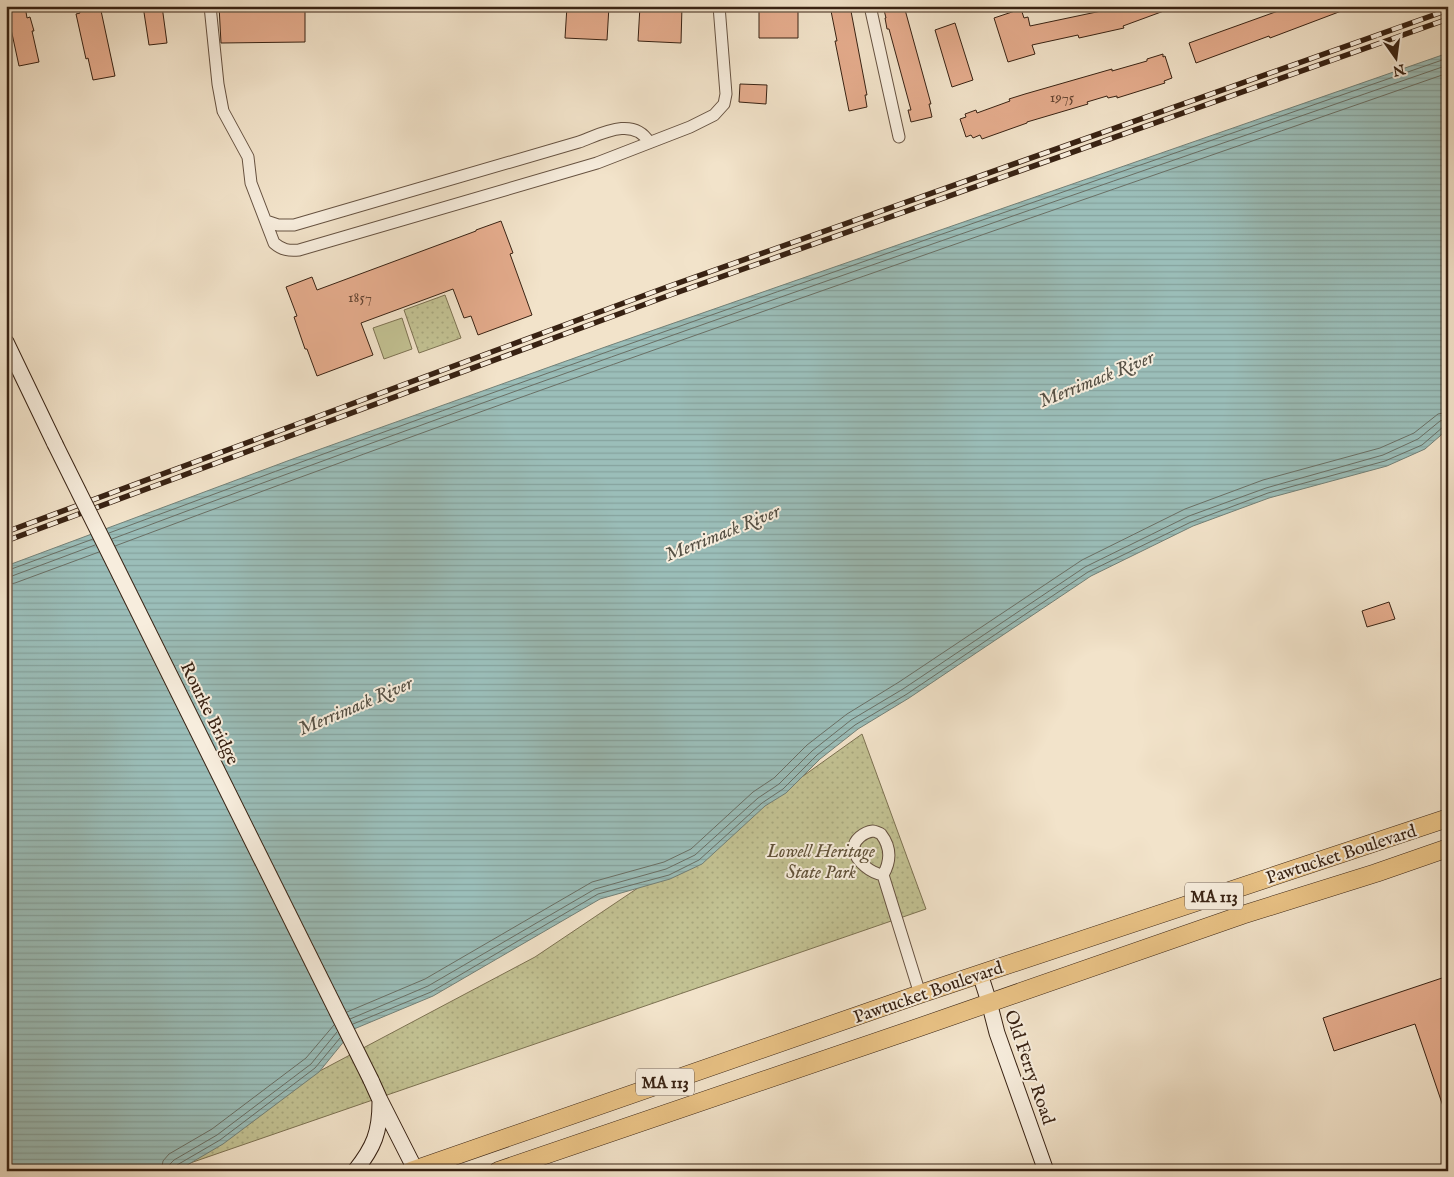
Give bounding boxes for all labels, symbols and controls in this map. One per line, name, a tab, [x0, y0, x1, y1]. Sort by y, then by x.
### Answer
north arrow	[1372, 32, 1422, 82]
text: N	[1391, 59, 1408, 80]
house number: 1975	[1050, 88, 1075, 107]
house number: 1857	[348, 288, 372, 307]
water label: Merrimack River	[1036, 345, 1159, 414]
water label: Merrimack River	[662, 499, 785, 568]
street label: Rourke Bridge	[174, 658, 243, 769]
water label: Merrimack River	[295, 671, 418, 742]
street label: Pawtucket Boulevard	[1263, 820, 1420, 891]
park label: Lowell Heritage State Park	[766, 841, 875, 885]
road number: MA 113	[1185, 882, 1243, 909]
street label: Pawtucket Boulevard	[851, 957, 1007, 1030]
street label: Old Ferry Road	[998, 1007, 1059, 1128]
road number: MA 113	[636, 1068, 694, 1096]

